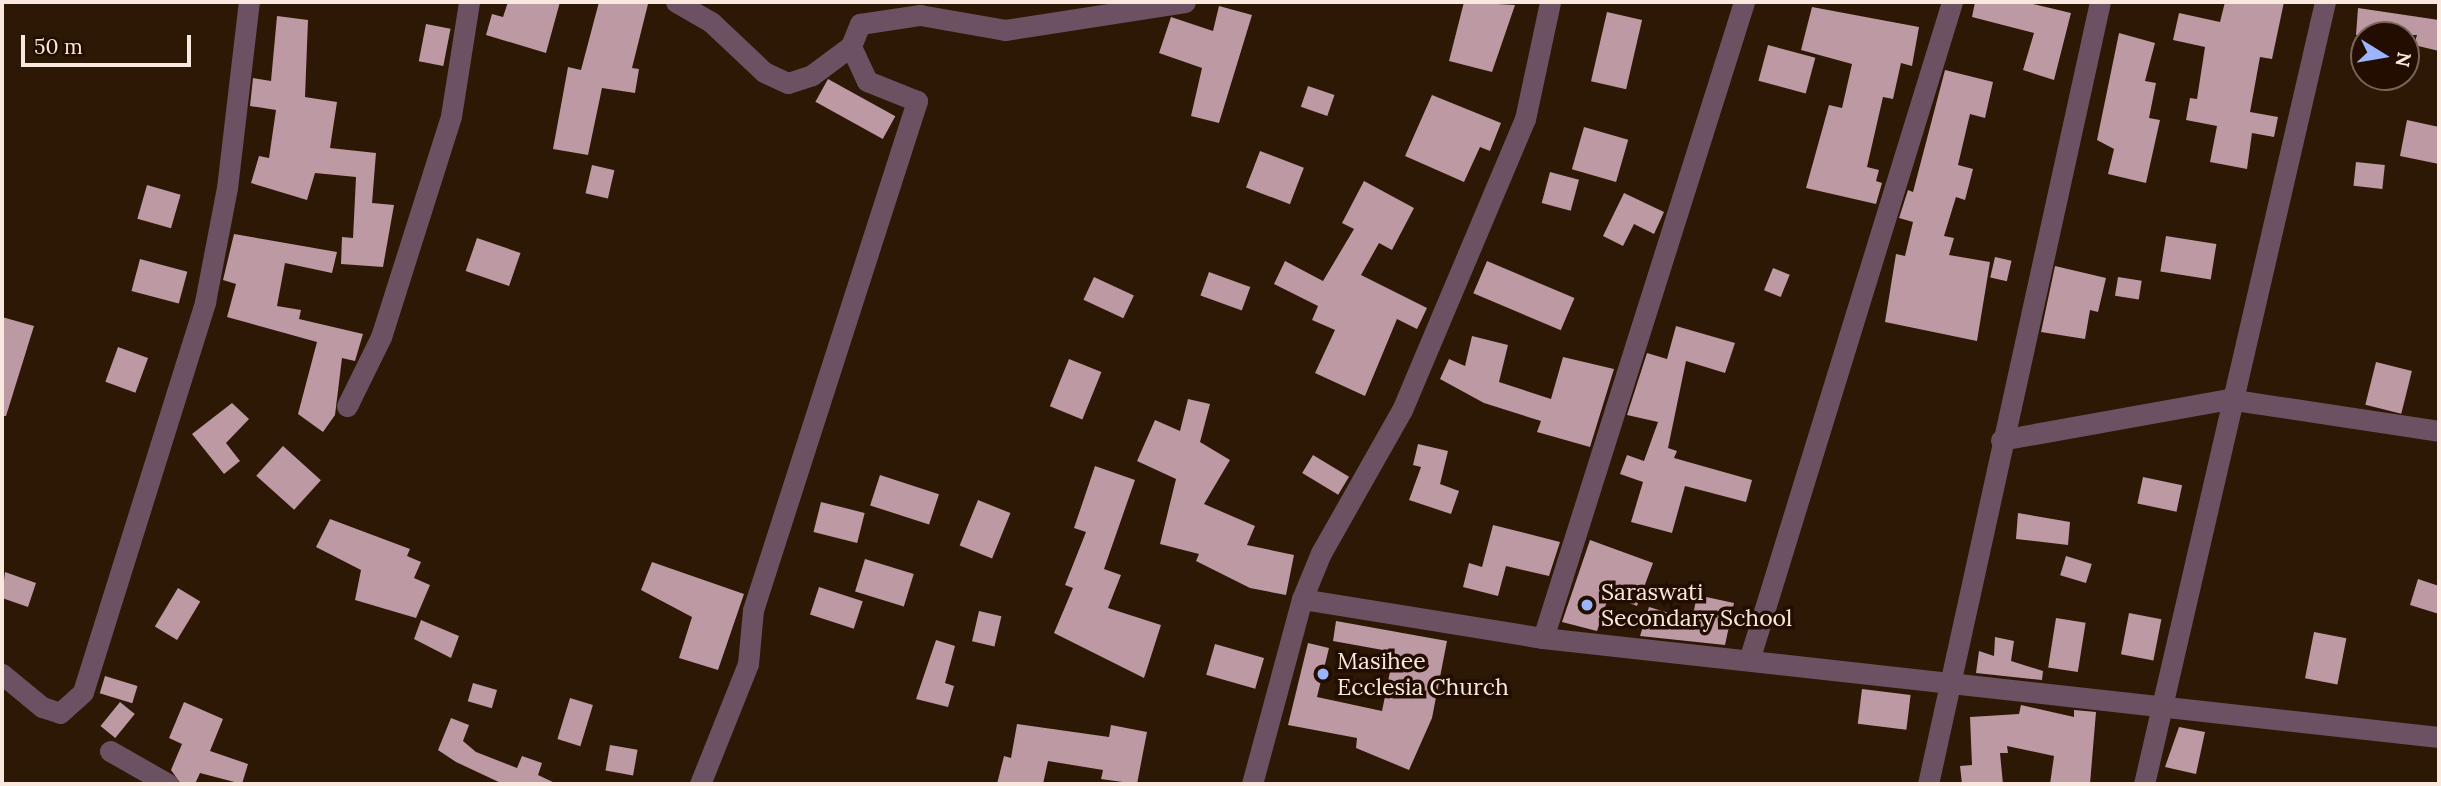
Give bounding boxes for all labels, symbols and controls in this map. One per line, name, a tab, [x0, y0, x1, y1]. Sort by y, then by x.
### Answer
scale bar	[24, 21, 194, 65]
north arrow	[2350, 21, 2420, 91]
text: 50 m	[34, 33, 83, 60]
text: N	[2390, 50, 2417, 69]
place label: Saraswati Secondary School	[1601, 578, 1792, 632]
marker: Saraswati Secondary School	[1579, 597, 1595, 613]
place label: Masihee Ecclesia Church	[1337, 647, 1509, 701]
marker: Masihee Ecclesia Church	[1315, 666, 1331, 682]

